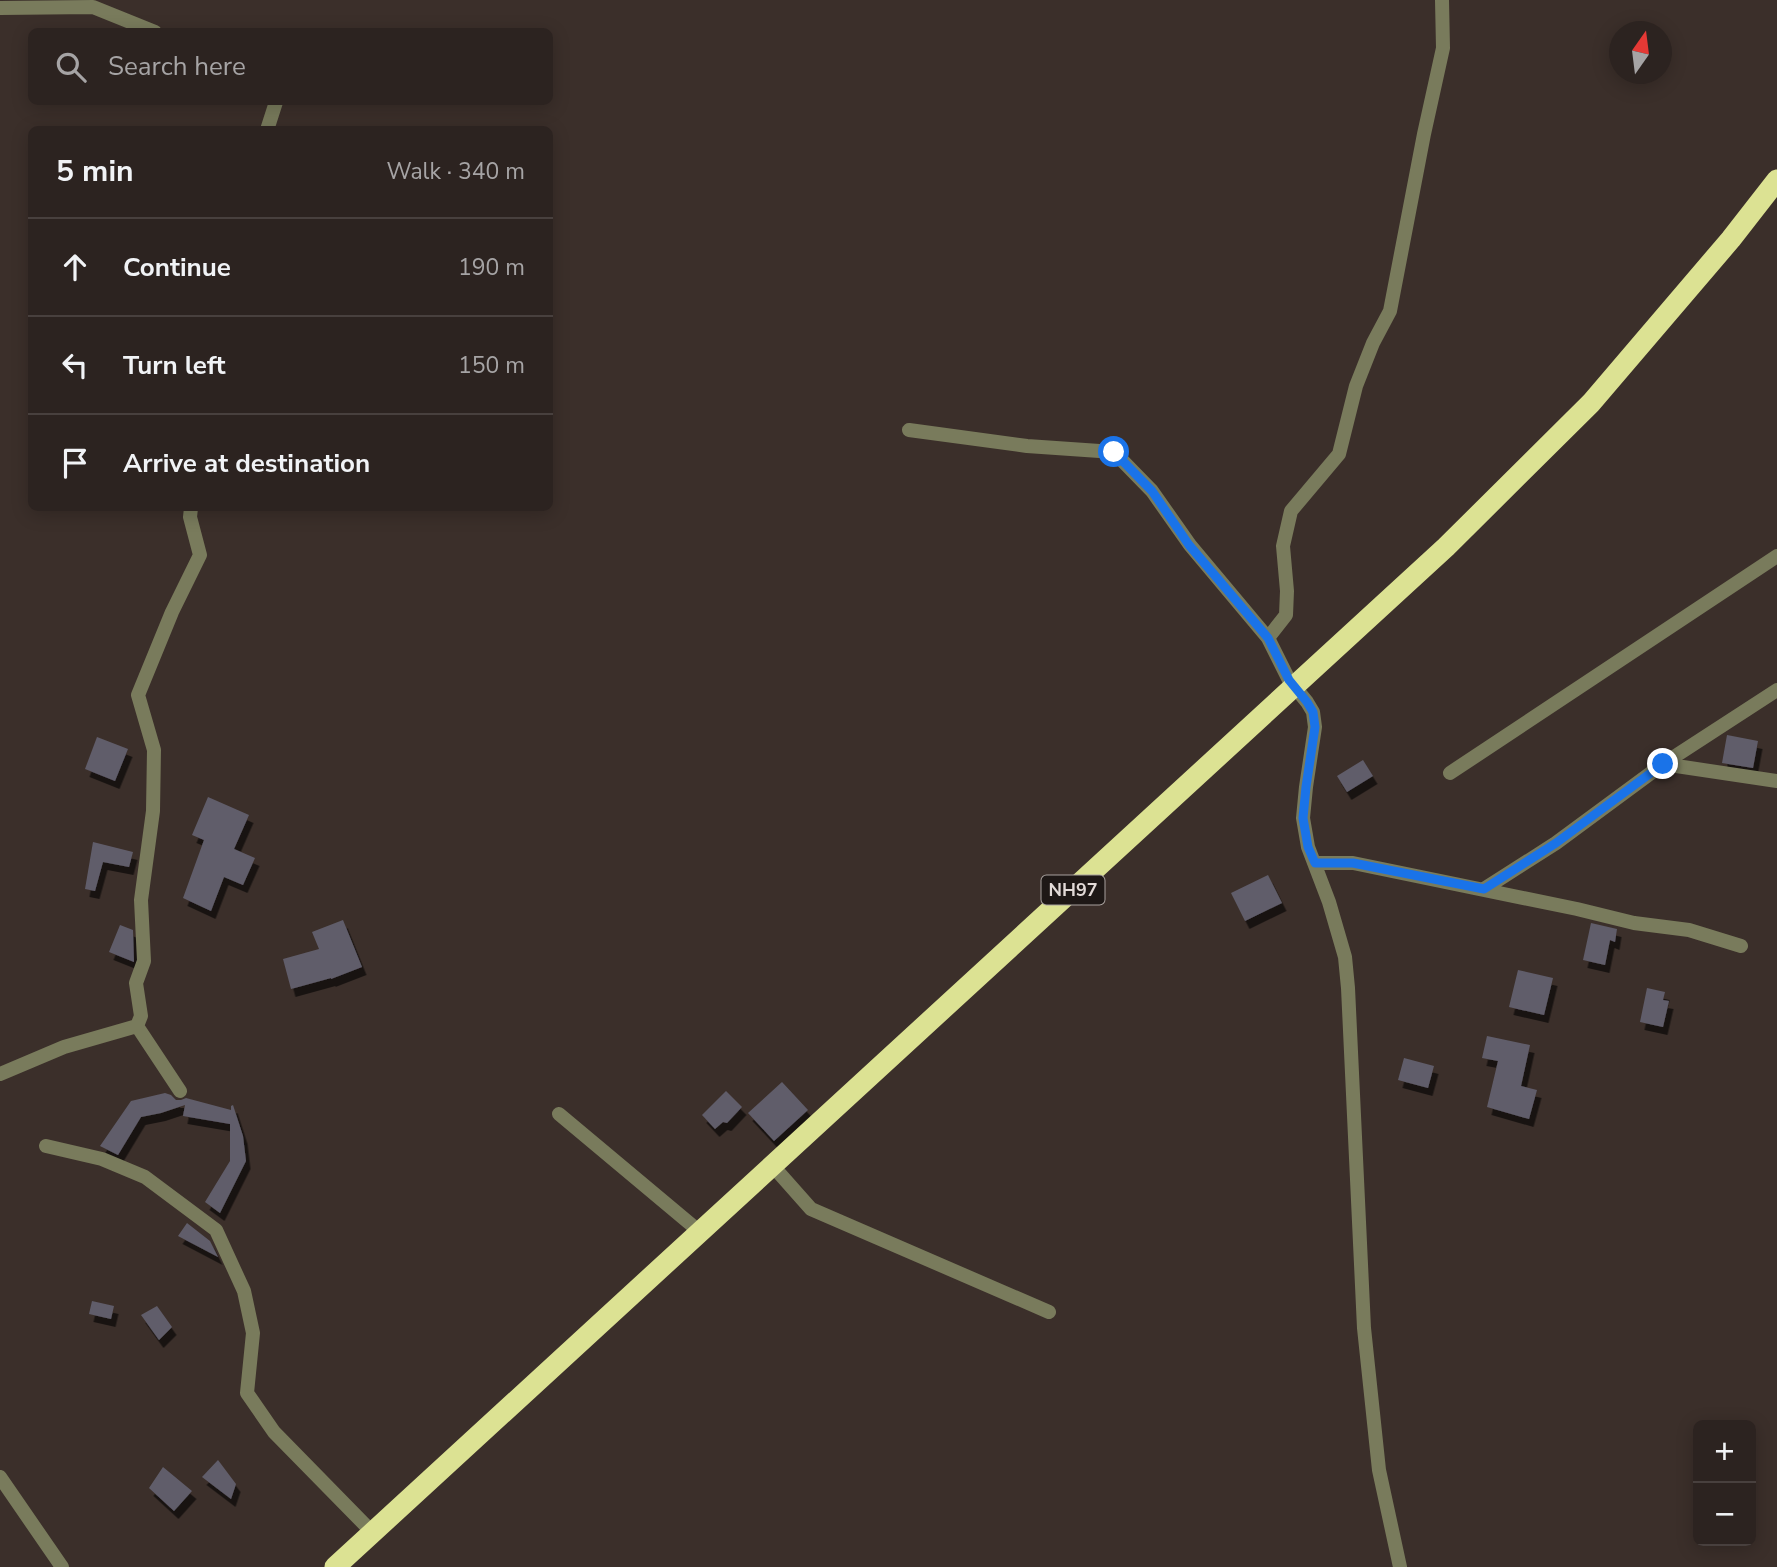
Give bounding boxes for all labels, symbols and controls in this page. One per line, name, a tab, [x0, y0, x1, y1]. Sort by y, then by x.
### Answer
north arrow	[1609, 21, 1672, 84]
search box	[28, 28, 553, 105]
icon: search	[52, 48, 90, 86]
text: Search here	[108, 49, 246, 84]
text: 5 min	[56, 151, 134, 192]
text: Walk · 340 m	[386, 156, 525, 187]
icon: ahead	[56, 248, 94, 286]
text: Continue	[123, 250, 231, 285]
text: 190 m	[458, 252, 525, 283]
icon: left	[56, 346, 94, 384]
text: Turn left	[123, 348, 226, 383]
text: 150 m	[458, 350, 525, 381]
route start	[1098, 436, 1129, 467]
icon: arrive	[56, 444, 94, 482]
text: Arrive at destination	[123, 446, 370, 481]
route end	[1647, 748, 1678, 779]
road number: NH97	[1042, 876, 1104, 904]
map controls	[1693, 1420, 1756, 1546]
button: +	[1693, 1420, 1756, 1483]
button: −	[1693, 1483, 1756, 1546]

